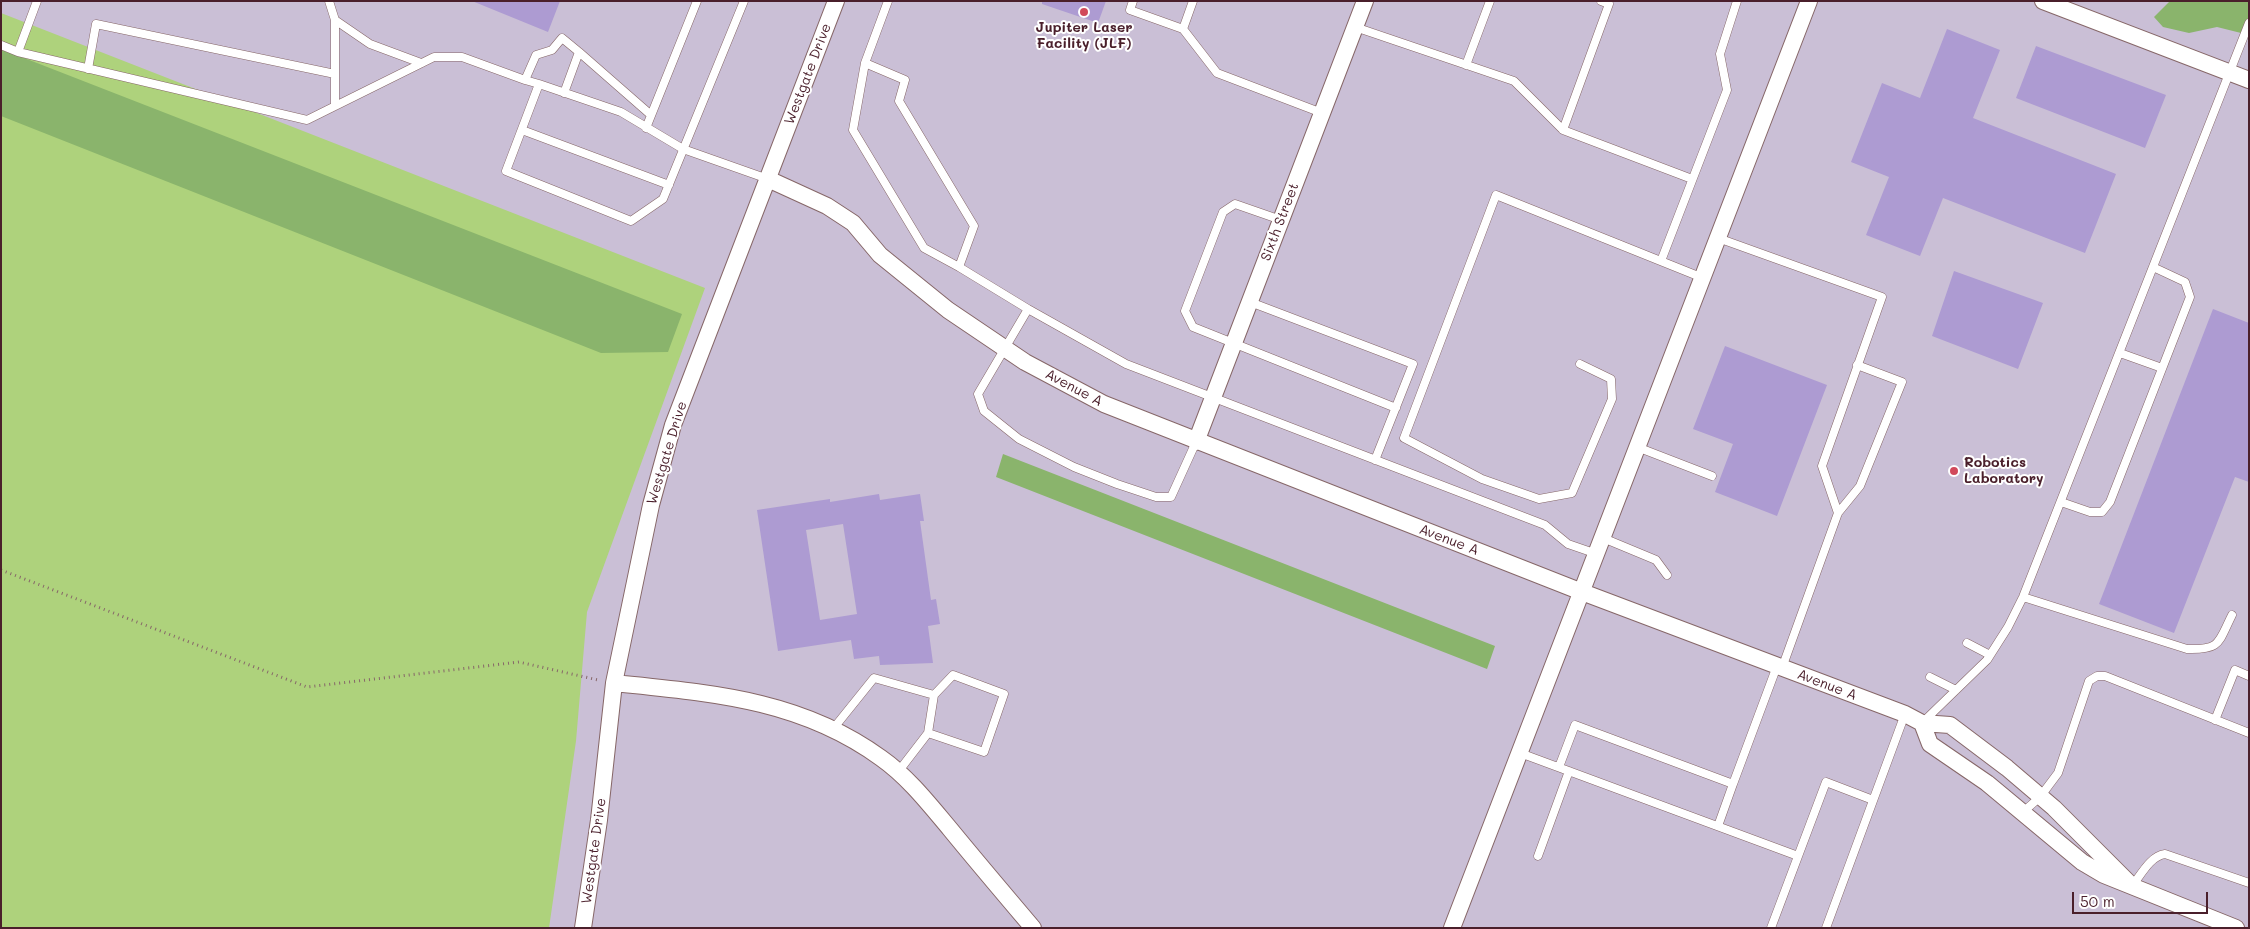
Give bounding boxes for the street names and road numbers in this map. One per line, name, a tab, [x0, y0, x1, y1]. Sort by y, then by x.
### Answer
street label: Westgate Drive	[781, 21, 835, 127]
street label: Sixth Street	[1257, 181, 1303, 263]
street label: Avenue A	[1042, 366, 1106, 410]
street label: Westgate Drive	[643, 399, 691, 507]
street label: Avenue A	[1417, 521, 1481, 559]
street label: Avenue A	[1795, 666, 1859, 704]
street label: Westgate Drive	[578, 797, 610, 905]

